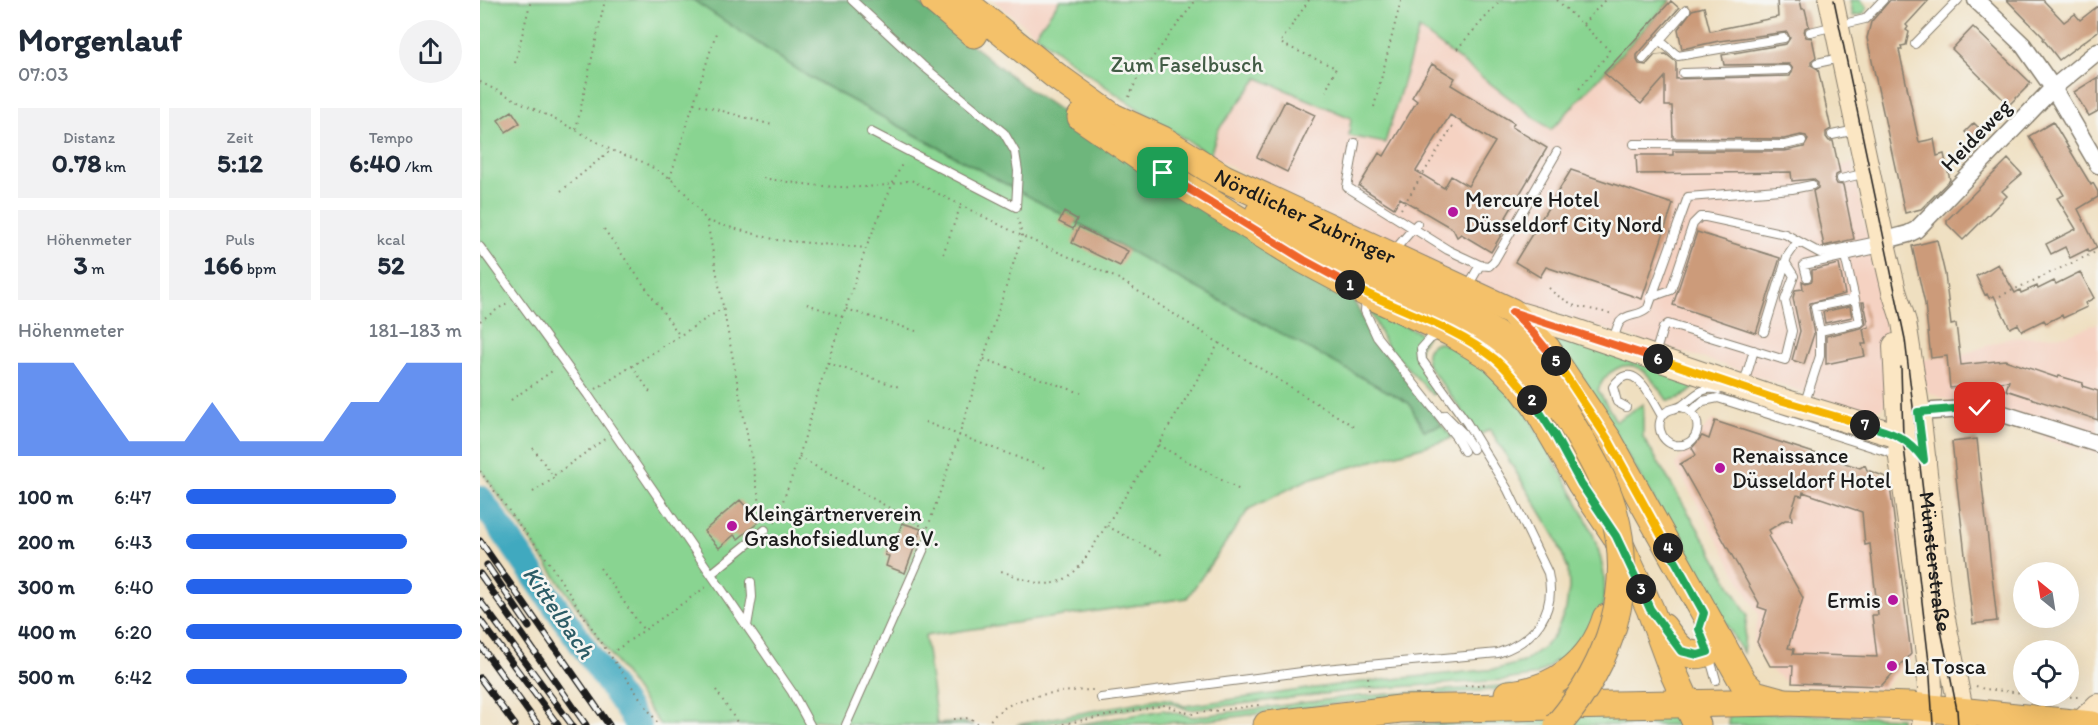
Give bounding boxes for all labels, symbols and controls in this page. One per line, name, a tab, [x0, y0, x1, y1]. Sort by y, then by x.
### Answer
text: Morgenlauf	[18, 20, 182, 59]
button: share	[399, 20, 462, 83]
park label: Zum Faselbusch	[1111, 51, 1263, 78]
text: 07:03	[18, 62, 68, 86]
street label: Heideweg	[1935, 92, 2018, 177]
text: Distanz	[63, 128, 115, 147]
text: Zeit	[227, 128, 253, 147]
text: Tempo	[369, 128, 413, 147]
text: 0.78	[52, 147, 101, 179]
text: 5:12	[217, 147, 263, 179]
text: 6:40	[349, 147, 401, 179]
pin	[1137, 147, 1188, 198]
icon: arrive	[1146, 156, 1179, 189]
text: km	[101, 157, 126, 176]
text: /km	[401, 157, 433, 176]
street label: Nördlicher Zubringer	[1210, 162, 1401, 270]
place label: Mercure Hotel Düsseldorf City Nord	[1465, 186, 1663, 238]
marker: Mercure Hotel Düsseldorf City Nord	[1446, 205, 1460, 219]
text: Höhenmeter	[47, 230, 131, 249]
text: Puls	[225, 230, 255, 249]
text: kcal	[377, 230, 405, 249]
text: 3	[73, 249, 88, 281]
text: 166	[204, 249, 243, 281]
text: 52	[377, 249, 405, 281]
text: m	[88, 259, 105, 278]
text: bpm	[243, 259, 276, 278]
pin: 1	[1335, 270, 1365, 300]
text: 1	[1346, 275, 1354, 294]
text: Höhenmeter	[18, 318, 124, 342]
text: 181–183 m	[369, 318, 462, 342]
pin: 6	[1643, 344, 1673, 374]
pin: 5	[1541, 346, 1571, 376]
text: 6	[1654, 349, 1662, 368]
text: 5	[1552, 351, 1560, 370]
pin	[1954, 382, 2005, 433]
pin: 2	[1517, 385, 1547, 415]
text: 2	[1528, 390, 1536, 409]
icon: check	[1963, 391, 1996, 424]
pin: 7	[1850, 410, 1880, 440]
text: 7	[1861, 415, 1869, 434]
place label: Renaissance Düsseldorf Hotel	[1732, 442, 1891, 494]
marker: Renaissance Düsseldorf Hotel	[1713, 461, 1727, 475]
text: 100 m	[18, 485, 73, 509]
text: 6:47	[114, 485, 151, 509]
street label: Münsterstraße	[1914, 490, 1959, 634]
place label: Kleingärtnerverein Grashofsiedlung e.V.	[744, 500, 939, 552]
marker: Kleingärtnerverein Grashofsiedlung e.V.	[725, 519, 739, 533]
text: 200 m	[18, 530, 74, 554]
text: 6:43	[114, 530, 152, 554]
pin: 4	[1653, 533, 1683, 563]
text: 4	[1663, 538, 1673, 557]
water label: Kittelbach	[517, 560, 602, 665]
north arrow	[2013, 562, 2079, 628]
map controls	[2013, 562, 2079, 706]
pin: 3	[1626, 574, 1656, 604]
text: 300 m	[18, 575, 75, 599]
text: 6:40	[114, 575, 154, 599]
text: 3	[1637, 579, 1645, 598]
place label: Ermis	[1827, 587, 1881, 614]
marker: Ermis	[1886, 593, 1900, 607]
text: 400 m	[18, 620, 76, 644]
text: 6:20	[114, 620, 152, 644]
button: locate	[2013, 640, 2079, 706]
place label: La Tosca	[1904, 653, 1987, 680]
marker: La Tosca	[1885, 659, 1899, 673]
text: 500 m	[18, 665, 74, 689]
text: 6:42	[114, 665, 152, 689]

